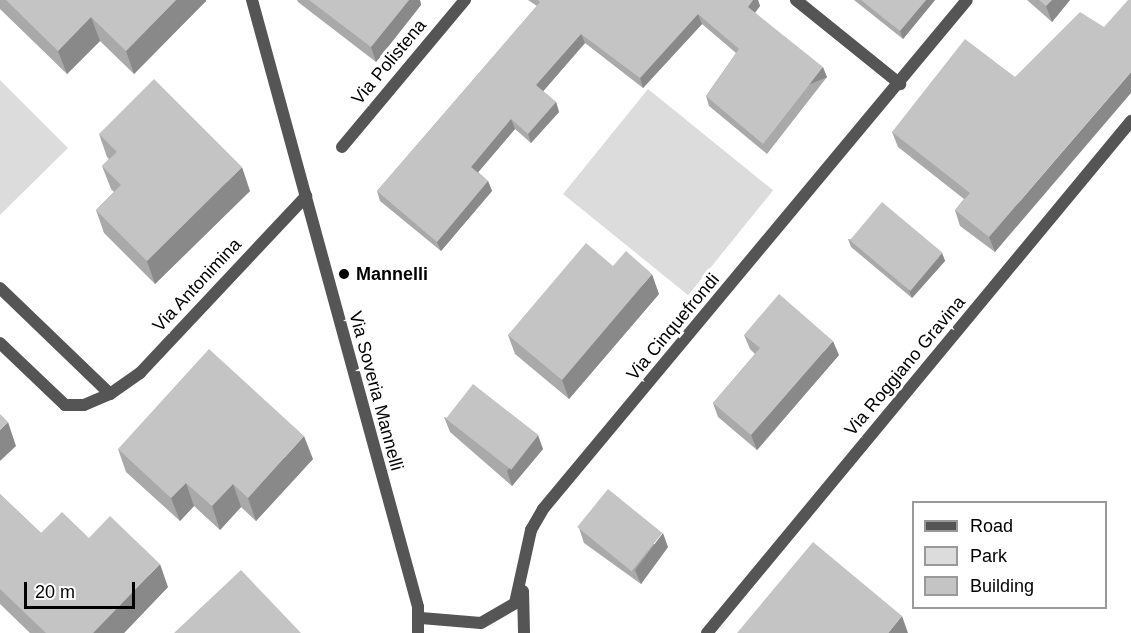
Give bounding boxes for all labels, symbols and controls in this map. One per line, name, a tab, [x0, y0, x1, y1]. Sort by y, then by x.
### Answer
street label: Via Polistena	[347, 15, 431, 109]
street label: Via Antonimina	[148, 233, 246, 337]
place label: Mannelli	[356, 263, 428, 285]
marker: Mannelli	[337, 267, 351, 281]
street label: Via Cinquefrondi	[622, 269, 724, 385]
street label: Via Roggiano Gravina	[840, 292, 970, 440]
street label: Via Soveria Mannelli	[344, 309, 408, 473]
legend	[912, 501, 1107, 609]
text: Road	[970, 516, 1013, 536]
text: Park	[970, 546, 1007, 566]
scale bar	[27, 570, 138, 608]
text: Building	[970, 576, 1034, 596]
text: 20 m	[35, 582, 75, 602]

